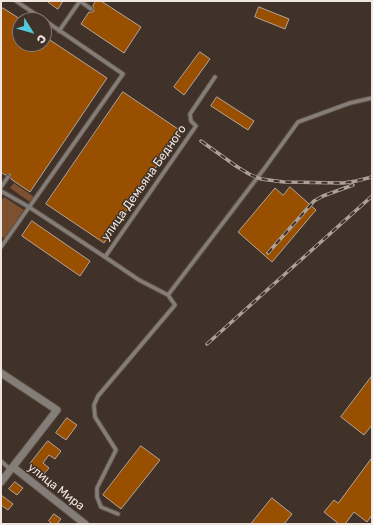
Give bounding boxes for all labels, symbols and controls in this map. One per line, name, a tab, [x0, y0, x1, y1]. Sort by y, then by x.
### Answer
north arrow	[12, 12, 52, 52]
text: С	[34, 32, 49, 46]
street label: улица Демьяна Бедного	[99, 122, 189, 244]
street label: улица Мира	[25, 460, 87, 514]

